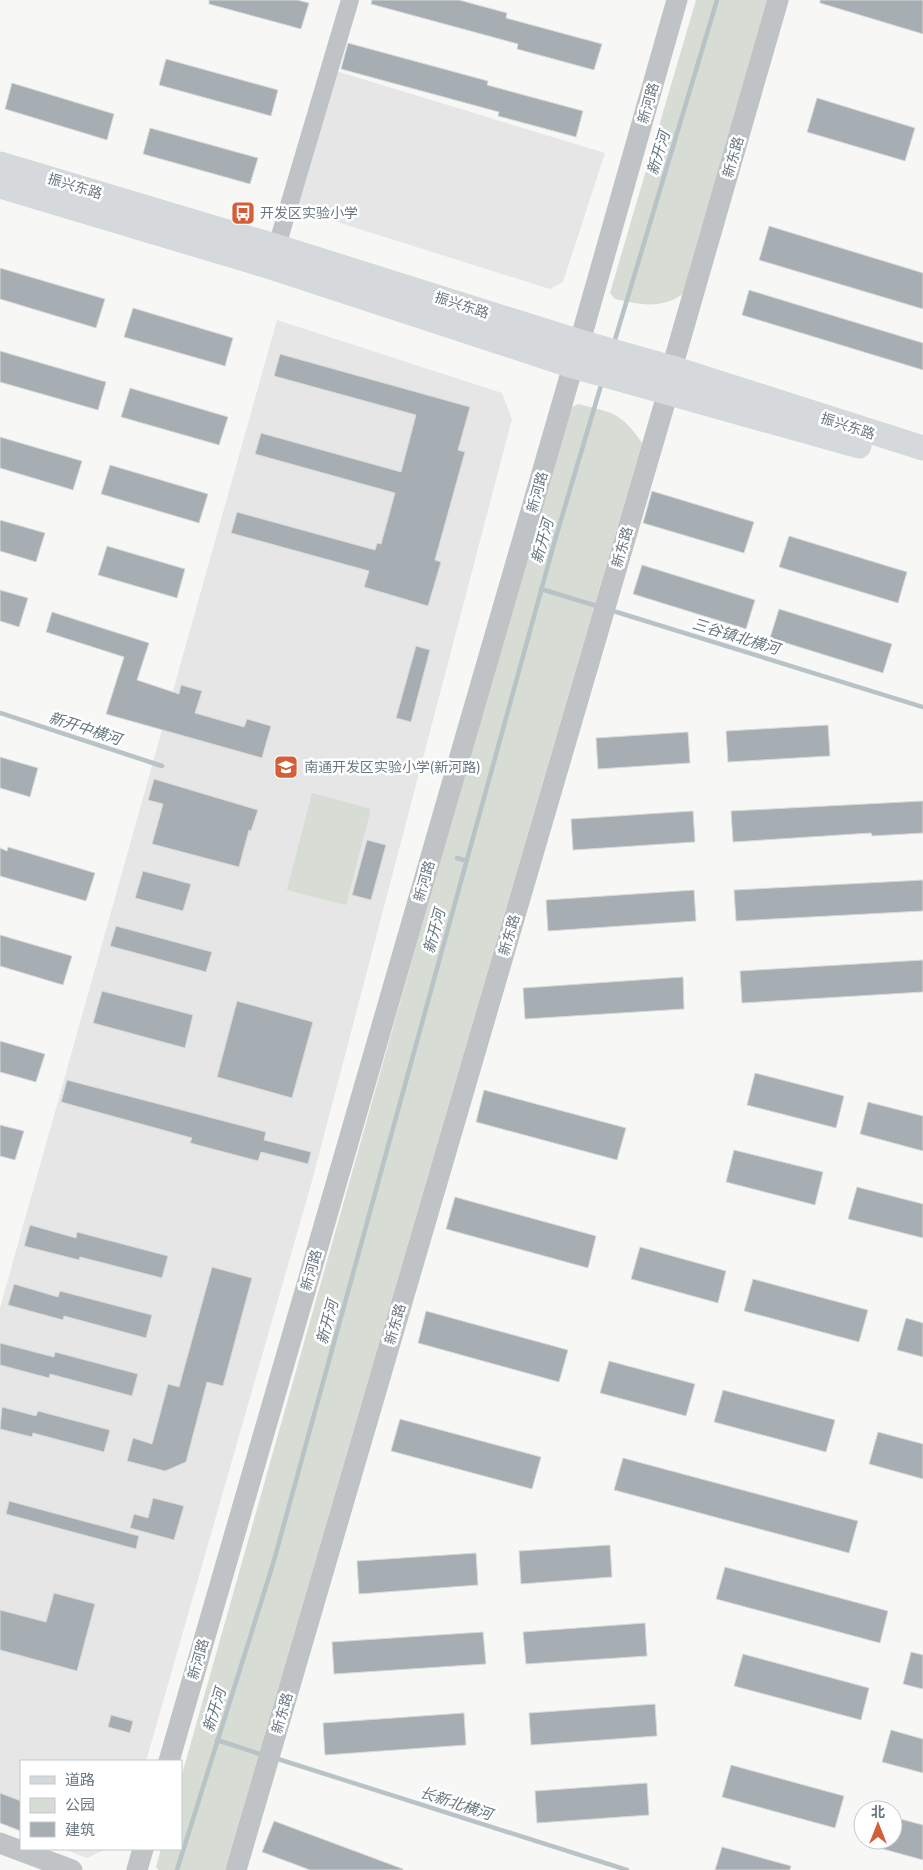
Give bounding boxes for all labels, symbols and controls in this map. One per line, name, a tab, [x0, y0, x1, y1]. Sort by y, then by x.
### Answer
street label: 新河路	[635, 81, 661, 125]
water label: 新开河	[643, 126, 674, 177]
street label: 新东路	[720, 135, 746, 179]
street label: 振兴东路	[46, 170, 104, 202]
bus stop icon: 开发区实验小学	[230, 200, 256, 226]
place label: 开发区实验小学	[260, 205, 358, 221]
street label: 振兴东路	[433, 289, 491, 321]
street label: 振兴东路	[819, 410, 877, 442]
street label: 新河路	[524, 470, 550, 514]
water label: 新开河	[528, 514, 557, 565]
street label: 新东路	[609, 525, 635, 569]
water label: 三谷镇北横河	[690, 615, 784, 658]
water label: 新开中横河	[47, 708, 126, 749]
school or university icon: 南通开发区实验小学(新河路)	[273, 754, 299, 780]
place label: 南通开发区实验小学(新河路)	[304, 759, 481, 775]
street label: 新河路	[411, 859, 437, 903]
water label: 新开河	[420, 904, 449, 955]
street label: 新东路	[496, 913, 522, 957]
street label: 新河路	[298, 1248, 324, 1292]
water label: 新开河	[313, 1295, 342, 1346]
street label: 新东路	[382, 1302, 408, 1346]
street label: 新河路	[185, 1637, 211, 1681]
water label: 新开河	[199, 1683, 230, 1734]
street label: 新东路	[269, 1691, 295, 1735]
legend	[20, 1760, 182, 1850]
text: 道路	[65, 1771, 95, 1788]
water label: 长新北横河	[418, 1783, 497, 1824]
text: 公园	[65, 1796, 95, 1813]
north arrow	[853, 1800, 903, 1850]
text: 北	[871, 1804, 885, 1820]
text: 建筑	[65, 1821, 95, 1838]

